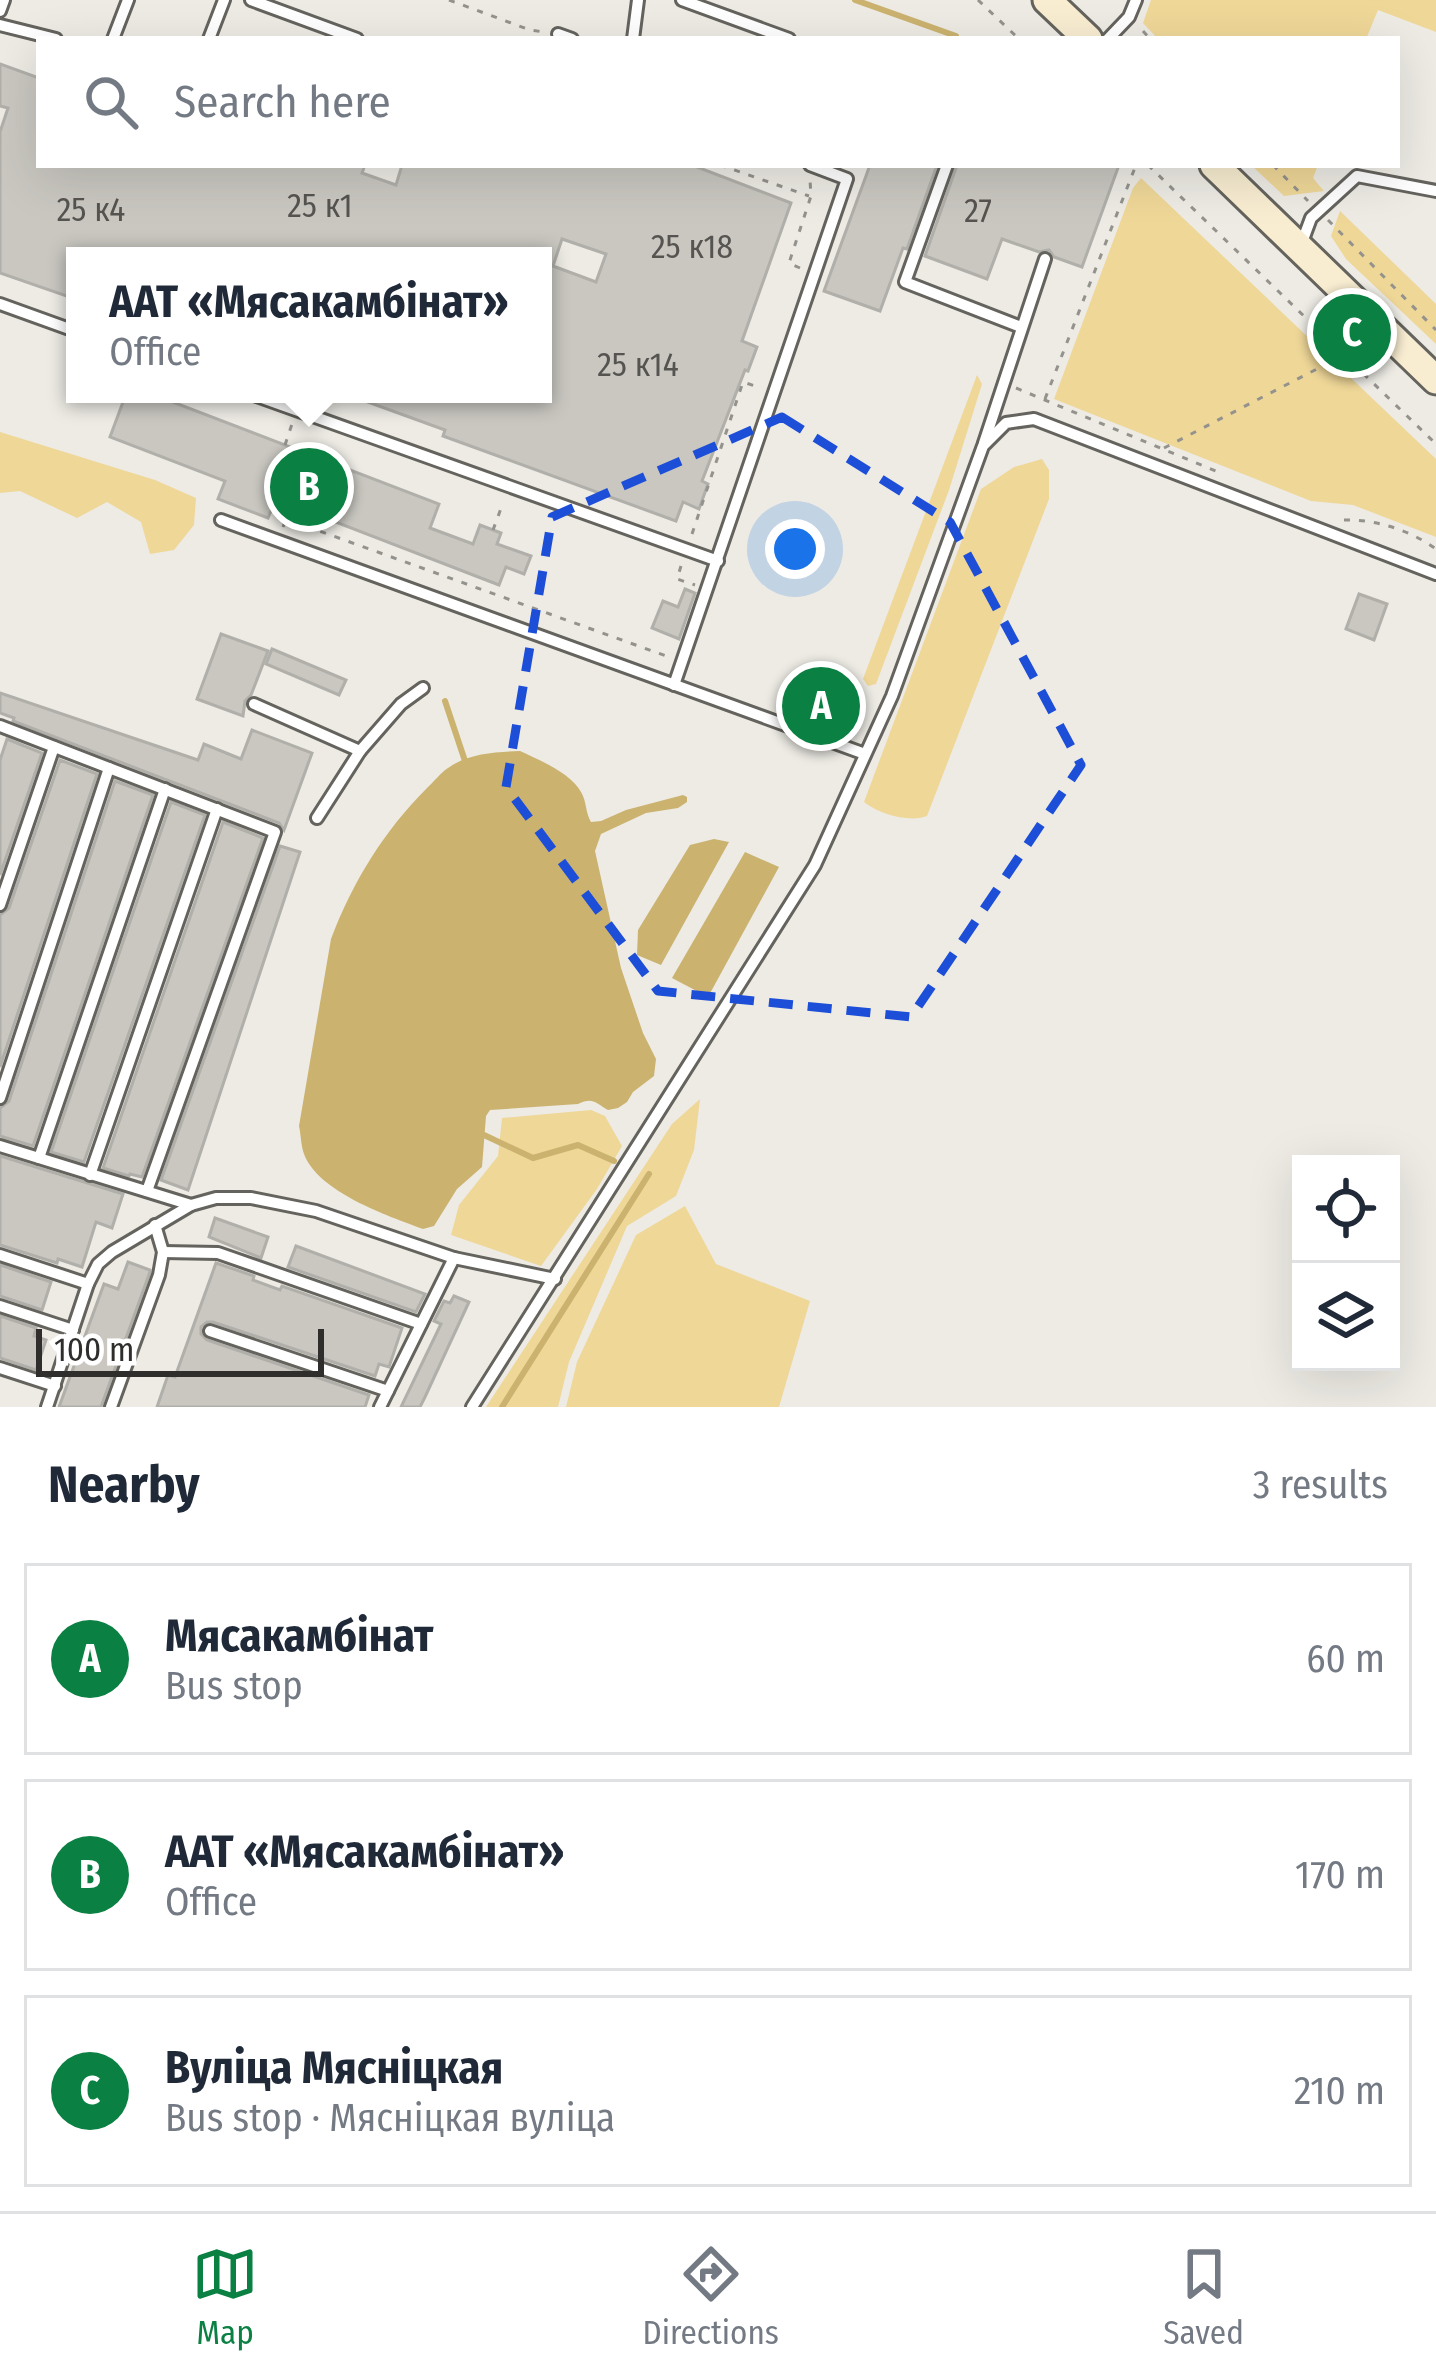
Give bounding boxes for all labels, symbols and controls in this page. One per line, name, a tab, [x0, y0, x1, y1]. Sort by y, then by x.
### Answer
search box	[36, 36, 1400, 168]
icon: search	[78, 69, 144, 135]
text: Search here	[174, 75, 391, 129]
house number: 25 к1	[287, 186, 353, 226]
house number: 25 к4	[57, 190, 125, 230]
house number: 27	[964, 191, 992, 231]
house number: 25 к18	[651, 227, 733, 267]
popup	[66, 247, 552, 403]
text: ААТ «Мясакамбінат»	[109, 275, 509, 329]
pin: C	[1313, 288, 1391, 378]
text: Office	[109, 329, 201, 375]
house number: 25 к14	[597, 345, 679, 385]
pin: B	[270, 442, 348, 532]
your location	[765, 519, 825, 579]
pin: A	[782, 661, 860, 751]
map controls	[1292, 1155, 1400, 1371]
button: locate	[1292, 1155, 1400, 1263]
button: layers	[1292, 1263, 1400, 1371]
scale bar	[36, 1323, 324, 1376]
text: 100 m	[54, 1330, 134, 1370]
text: Nearby	[48, 1454, 200, 1516]
text: 3 results	[1253, 1462, 1388, 1508]
text: Мясакамбінат	[165, 1609, 433, 1663]
text: A	[79, 1636, 101, 1682]
text: 60 m	[1306, 1636, 1385, 1682]
text: Bus stop	[165, 1663, 303, 1709]
text: ААТ «Мясакамбінат»	[165, 1825, 564, 1879]
text: B	[79, 1852, 101, 1898]
text: 170 m	[1295, 1852, 1385, 1898]
text: Office	[165, 1879, 257, 1925]
text: Вуліца Мясніцкая	[165, 2041, 503, 2095]
text: C	[80, 2068, 100, 2114]
text: 210 m	[1294, 2068, 1385, 2114]
text: Bus stop · Мясніцкая вуліца	[165, 2095, 615, 2141]
tab: Map	[192, 2241, 258, 2353]
tab: Directions	[642, 2241, 779, 2353]
tab: Saved	[1163, 2241, 1244, 2353]

